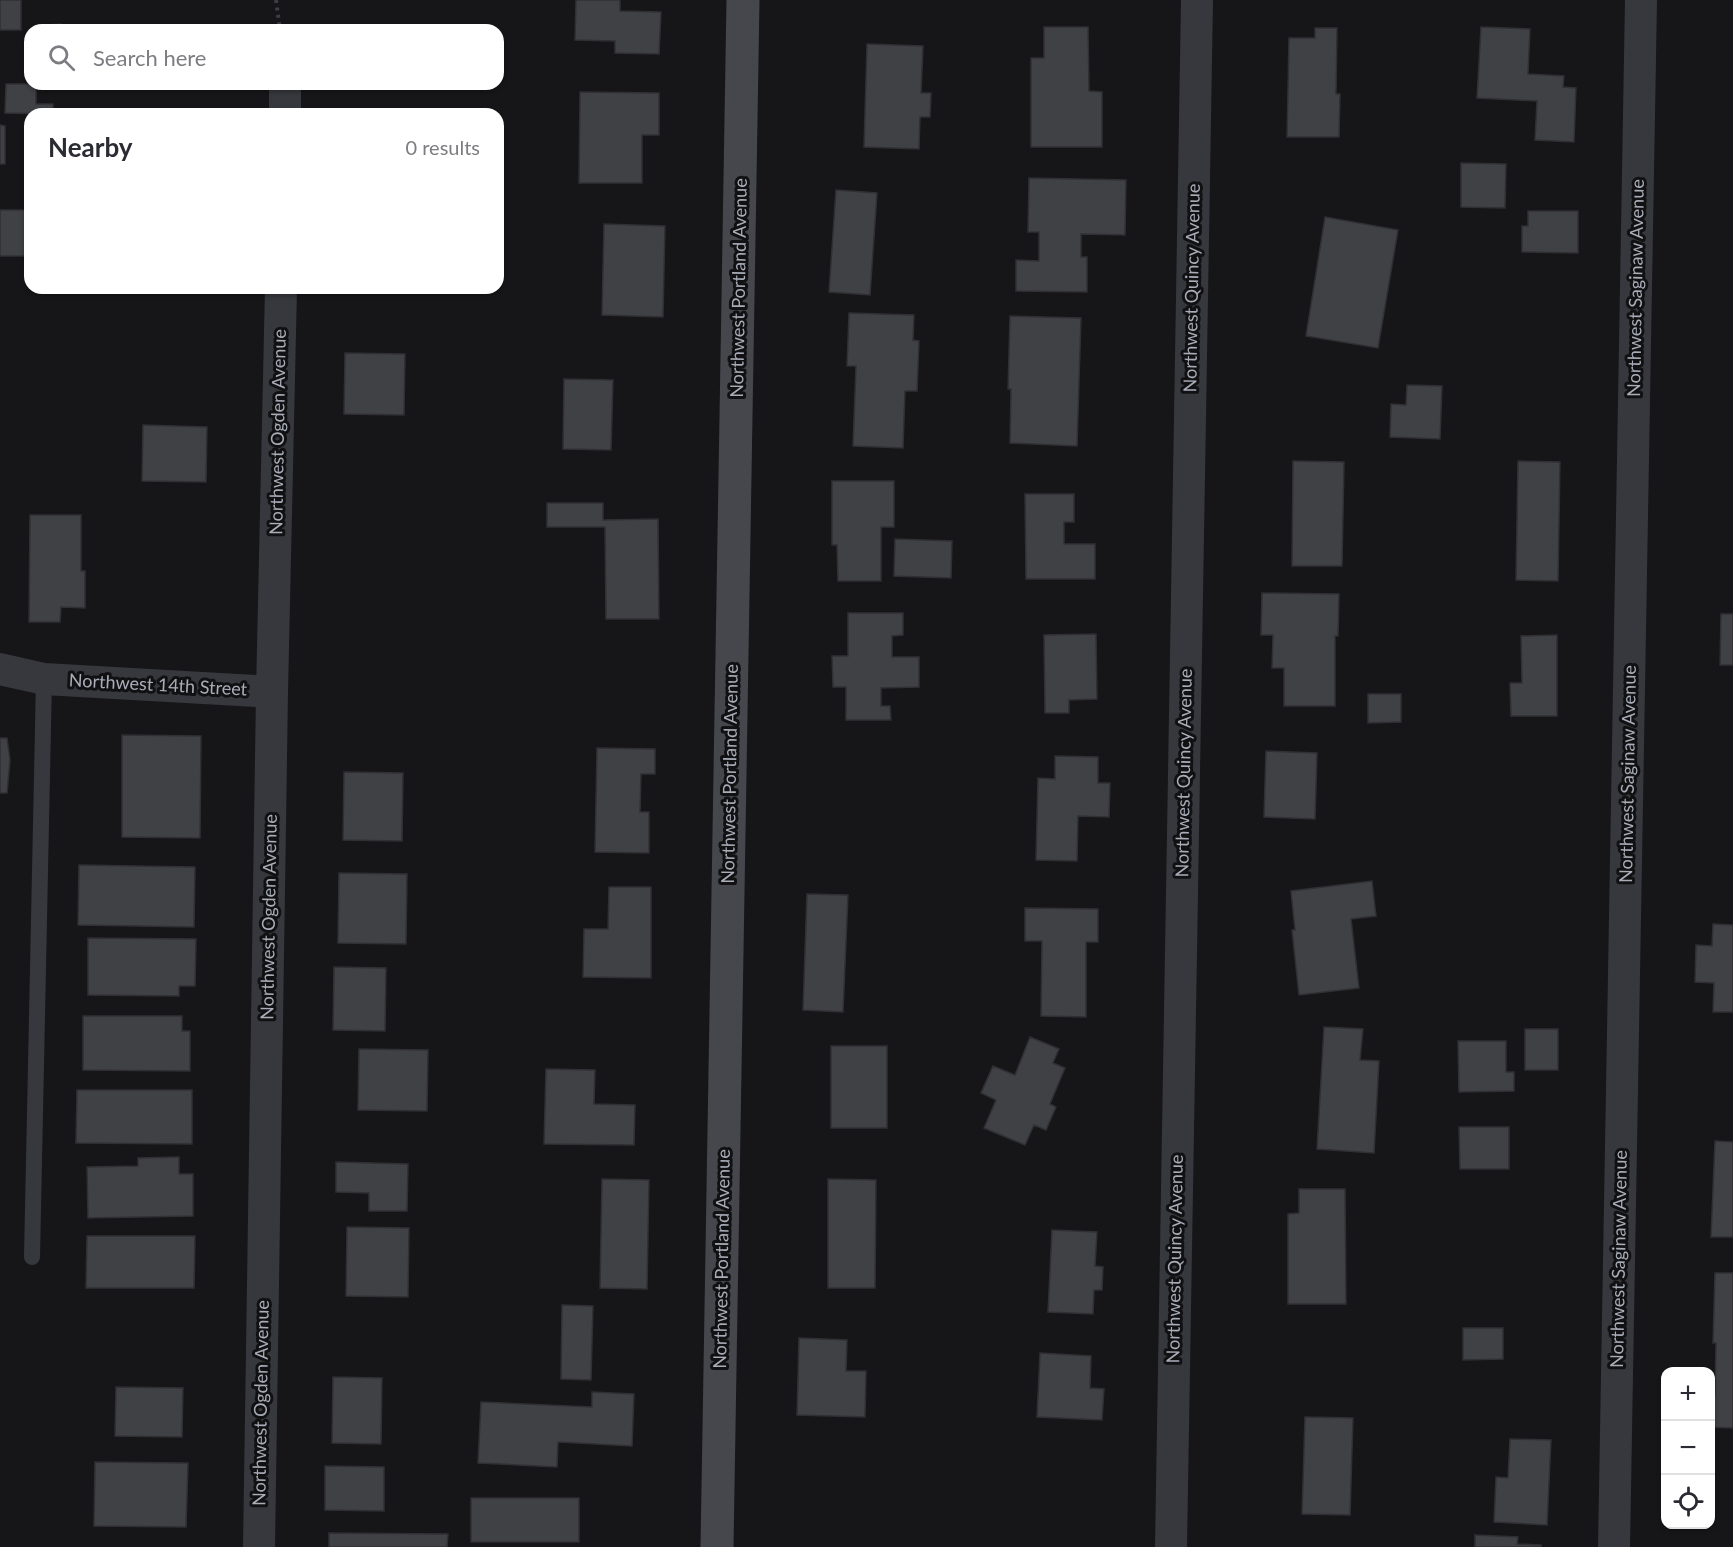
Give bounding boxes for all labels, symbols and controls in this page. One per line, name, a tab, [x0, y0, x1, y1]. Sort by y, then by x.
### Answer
search box	[24, 24, 504, 90]
icon: search	[45, 41, 78, 74]
text: Search here	[93, 44, 206, 71]
text: Nearby	[48, 131, 133, 163]
text: 0 results	[405, 135, 480, 159]
street label: Northwest Portland Avenue	[725, 178, 751, 398]
street label: Northwest Saginaw Avenue	[1622, 179, 1648, 397]
street label: Northwest Quincy Avenue	[1178, 183, 1204, 393]
street label: Northwest Ogden Avenue	[264, 329, 290, 535]
street label: Northwest Portland Avenue	[716, 664, 742, 884]
street label: Northwest Saginaw Avenue	[1614, 665, 1640, 883]
street label: Northwest 14th Street	[68, 668, 248, 700]
street label: Northwest Quincy Avenue	[1170, 668, 1196, 878]
street label: Northwest Ogden Avenue	[255, 814, 281, 1020]
street label: Northwest Portland Avenue	[708, 1149, 734, 1369]
street label: Northwest Saginaw Avenue	[1605, 1150, 1631, 1368]
street label: Northwest Quincy Avenue	[1161, 1154, 1187, 1364]
street label: Northwest Ogden Avenue	[247, 1300, 273, 1506]
map controls	[1661, 1367, 1715, 1529]
button: +	[1661, 1367, 1715, 1421]
button: −	[1661, 1421, 1715, 1475]
button: locate	[1661, 1475, 1715, 1529]

